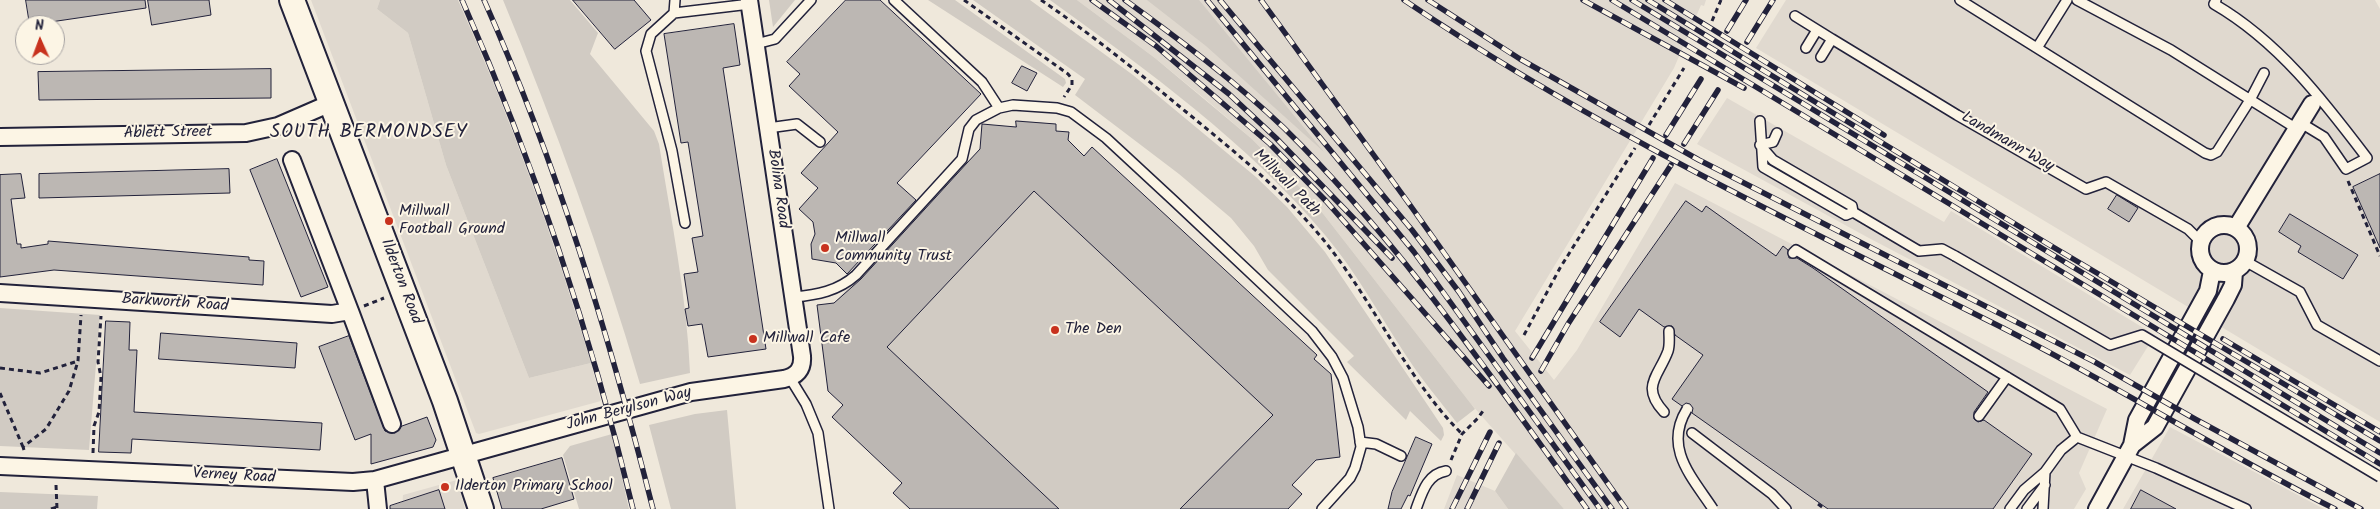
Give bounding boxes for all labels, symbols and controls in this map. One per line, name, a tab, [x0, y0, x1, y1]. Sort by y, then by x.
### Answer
north arrow	[15, 15, 65, 65]
text: N	[35, 15, 44, 37]
street label: Landmann Way	[1957, 109, 2057, 177]
district label: SOUTH BERMONDSEY	[268, 123, 470, 145]
street label: Ablett Street	[124, 124, 212, 144]
street label: Millwall Path	[1248, 146, 1324, 222]
street label: Bolina Road	[762, 148, 792, 230]
place label: Millwall Football Ground	[399, 202, 505, 240]
marker: Millwall Football Ground	[383, 215, 395, 227]
place label: Millwall Community Trust	[835, 229, 952, 267]
street label: Ilderton Road	[375, 237, 425, 327]
marker: Millwall Community Trust	[819, 242, 831, 254]
street label: Barkworth Road	[121, 291, 229, 317]
place label: The Den	[1065, 320, 1122, 340]
marker: The Den	[1049, 324, 1061, 336]
place label: Millwall Cafe	[763, 329, 850, 349]
marker: Millwall Cafe	[747, 333, 759, 345]
street label: John Berylson Way	[564, 384, 694, 436]
street label: Verney Road	[192, 465, 276, 489]
place label: Ilderton Primary School	[455, 477, 613, 497]
marker: Ilderton Primary School	[439, 481, 451, 493]

